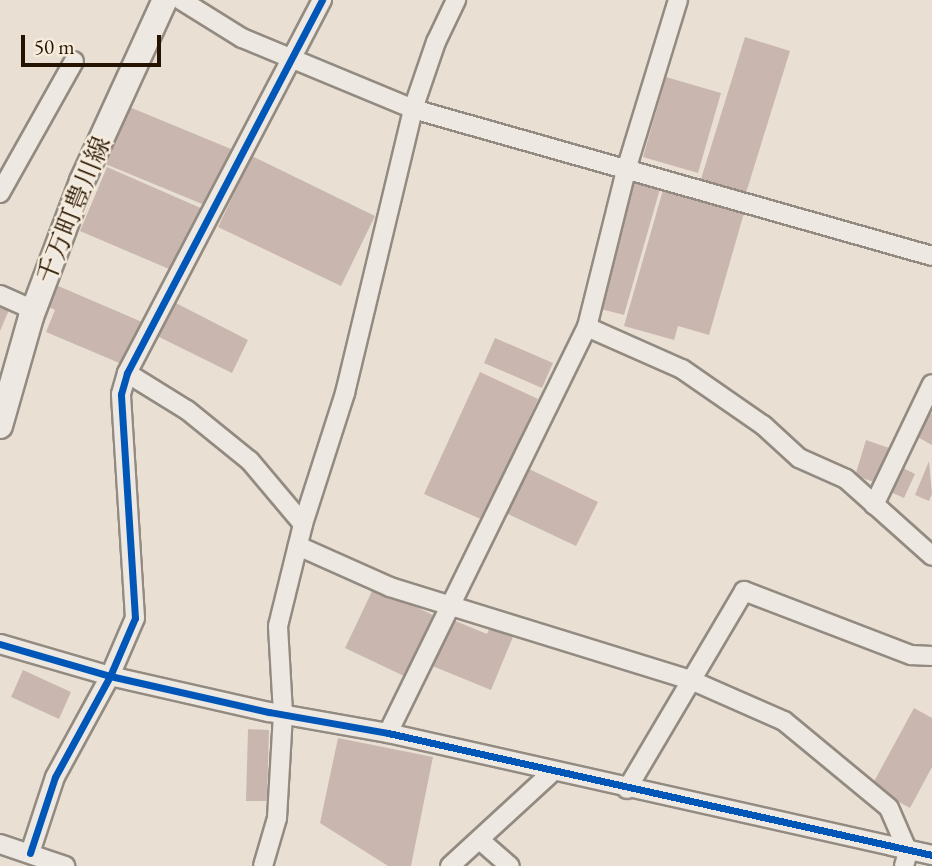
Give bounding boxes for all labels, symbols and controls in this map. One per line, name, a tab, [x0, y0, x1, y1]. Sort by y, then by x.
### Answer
scale bar	[24, 21, 164, 65]
text: 50 m	[34, 33, 75, 60]
street label: 千万町豊川線	[30, 132, 118, 288]

